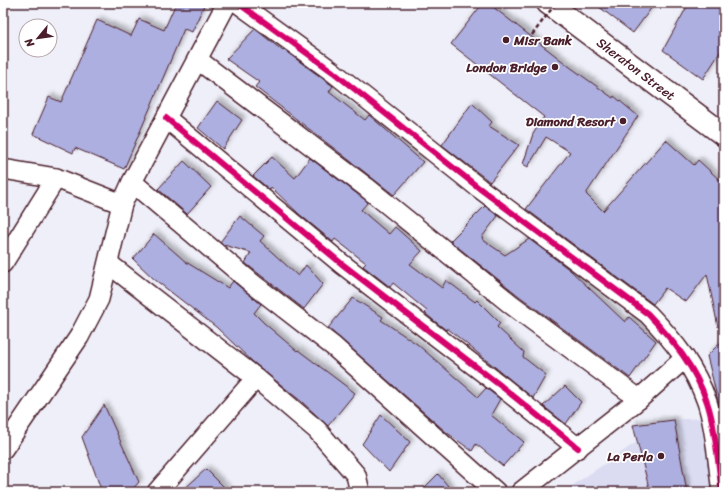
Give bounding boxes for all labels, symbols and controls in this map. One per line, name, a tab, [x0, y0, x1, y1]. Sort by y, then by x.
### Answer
north arrow	[18, 18, 58, 58]
place label: Misr Bank	[513, 29, 573, 52]
street label: Sheraton Street	[592, 32, 681, 107]
text: N	[19, 34, 40, 51]
marker: Misr Bank	[501, 35, 511, 45]
place label: London Bridge	[466, 56, 547, 79]
marker: London Bridge	[550, 62, 560, 72]
place label: Diamond Resort	[526, 110, 616, 133]
marker: Diamond Resort	[618, 116, 628, 126]
place label: La Perla	[607, 445, 653, 468]
marker: La Perla	[656, 451, 666, 461]

